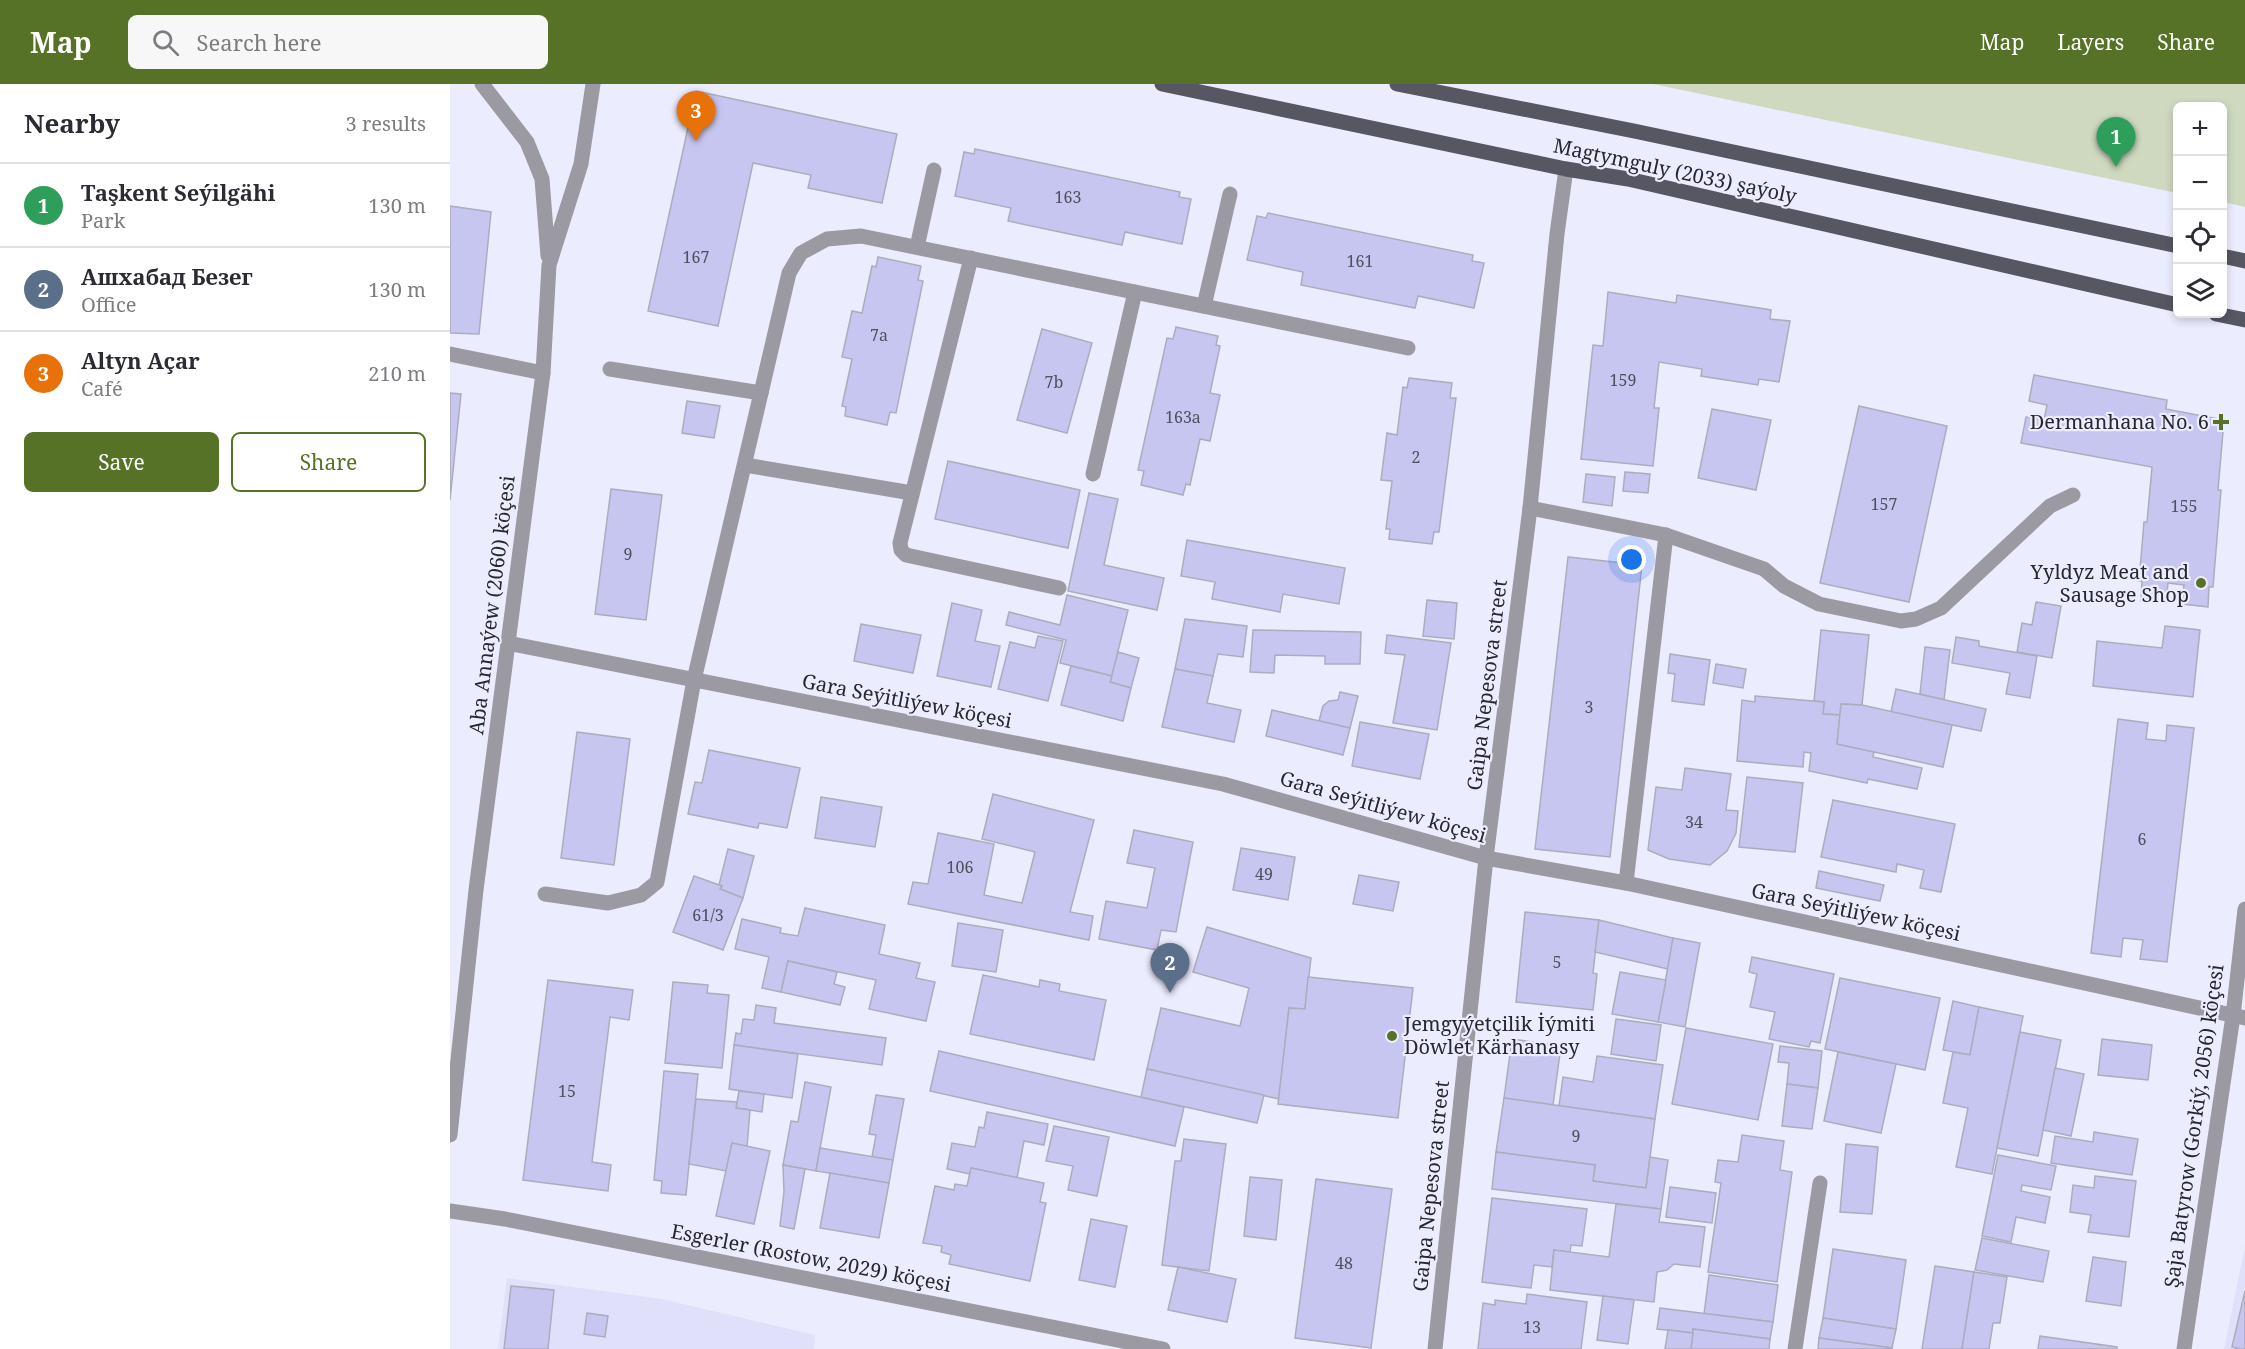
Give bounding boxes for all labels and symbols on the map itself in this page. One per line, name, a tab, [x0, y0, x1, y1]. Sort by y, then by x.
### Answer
pin: 3	[676, 92, 716, 141]
pin: 1	[2096, 118, 2136, 167]
street label: Magtymguly (2033) şaýoly	[1551, 132, 1800, 210]
house number: 163	[1055, 186, 1081, 208]
house number: 167	[683, 246, 709, 268]
house number: 161	[1347, 250, 1373, 272]
house number: 7a	[870, 324, 888, 346]
house number: 159	[1610, 369, 1636, 391]
house number: 7b	[1045, 371, 1063, 393]
house number: 163а	[1165, 406, 1201, 428]
place label: Dermanhana No. 6	[2030, 408, 2209, 435]
marker: Dermanhana No. 6	[2214, 415, 2228, 429]
house number: 2	[1412, 446, 1420, 468]
street label: Aba Annaýew (2060) köçesi	[462, 473, 521, 736]
house number: 157	[1871, 493, 1897, 515]
house number: 155	[2171, 495, 2197, 517]
house number: 9	[624, 543, 632, 565]
your location	[1617, 545, 1646, 574]
place label: Yyldyz Meat and Sausage Shop	[2030, 558, 2189, 608]
marker: Yyldyz Meat and Sausage Shop	[2194, 576, 2208, 590]
street label: Gaipa Nepesova street	[1460, 578, 1513, 792]
street label: Gara Seýitliýew köçesi	[800, 667, 1015, 734]
house number: 3	[1585, 696, 1594, 718]
street label: Gara Seýitliýew köçesi	[1277, 764, 1490, 849]
house number: 34	[1685, 811, 1703, 833]
house number: 6	[2138, 828, 2147, 850]
house number: 106	[947, 856, 973, 878]
house number: 49	[1255, 863, 1273, 885]
street label: Gara Seýitliýew köçesi	[1749, 876, 1964, 947]
house number: 61/3	[692, 904, 724, 926]
pin: 2	[1150, 944, 1190, 993]
house number: 5	[1553, 951, 1561, 973]
street label: Şaja Batyrow (Gorkiý, 2056) köçesi	[2157, 962, 2230, 1289]
place label: Jemgyýetçilik İýmiti Döwlet Kärhanasy	[1403, 1010, 1596, 1060]
marker: Jemgyýetçilik İýmiti Döwlet Kärhanasy	[1385, 1029, 1399, 1043]
street label: Gaipa Nepesova street	[1406, 1079, 1455, 1293]
house number: 15	[558, 1080, 576, 1102]
house number: 9	[1572, 1125, 1580, 1147]
street label: Esgerler (Rostow, 2029) köçesi	[669, 1217, 954, 1298]
house number: 48	[1335, 1252, 1353, 1274]
house number: 13	[1523, 1316, 1541, 1338]

